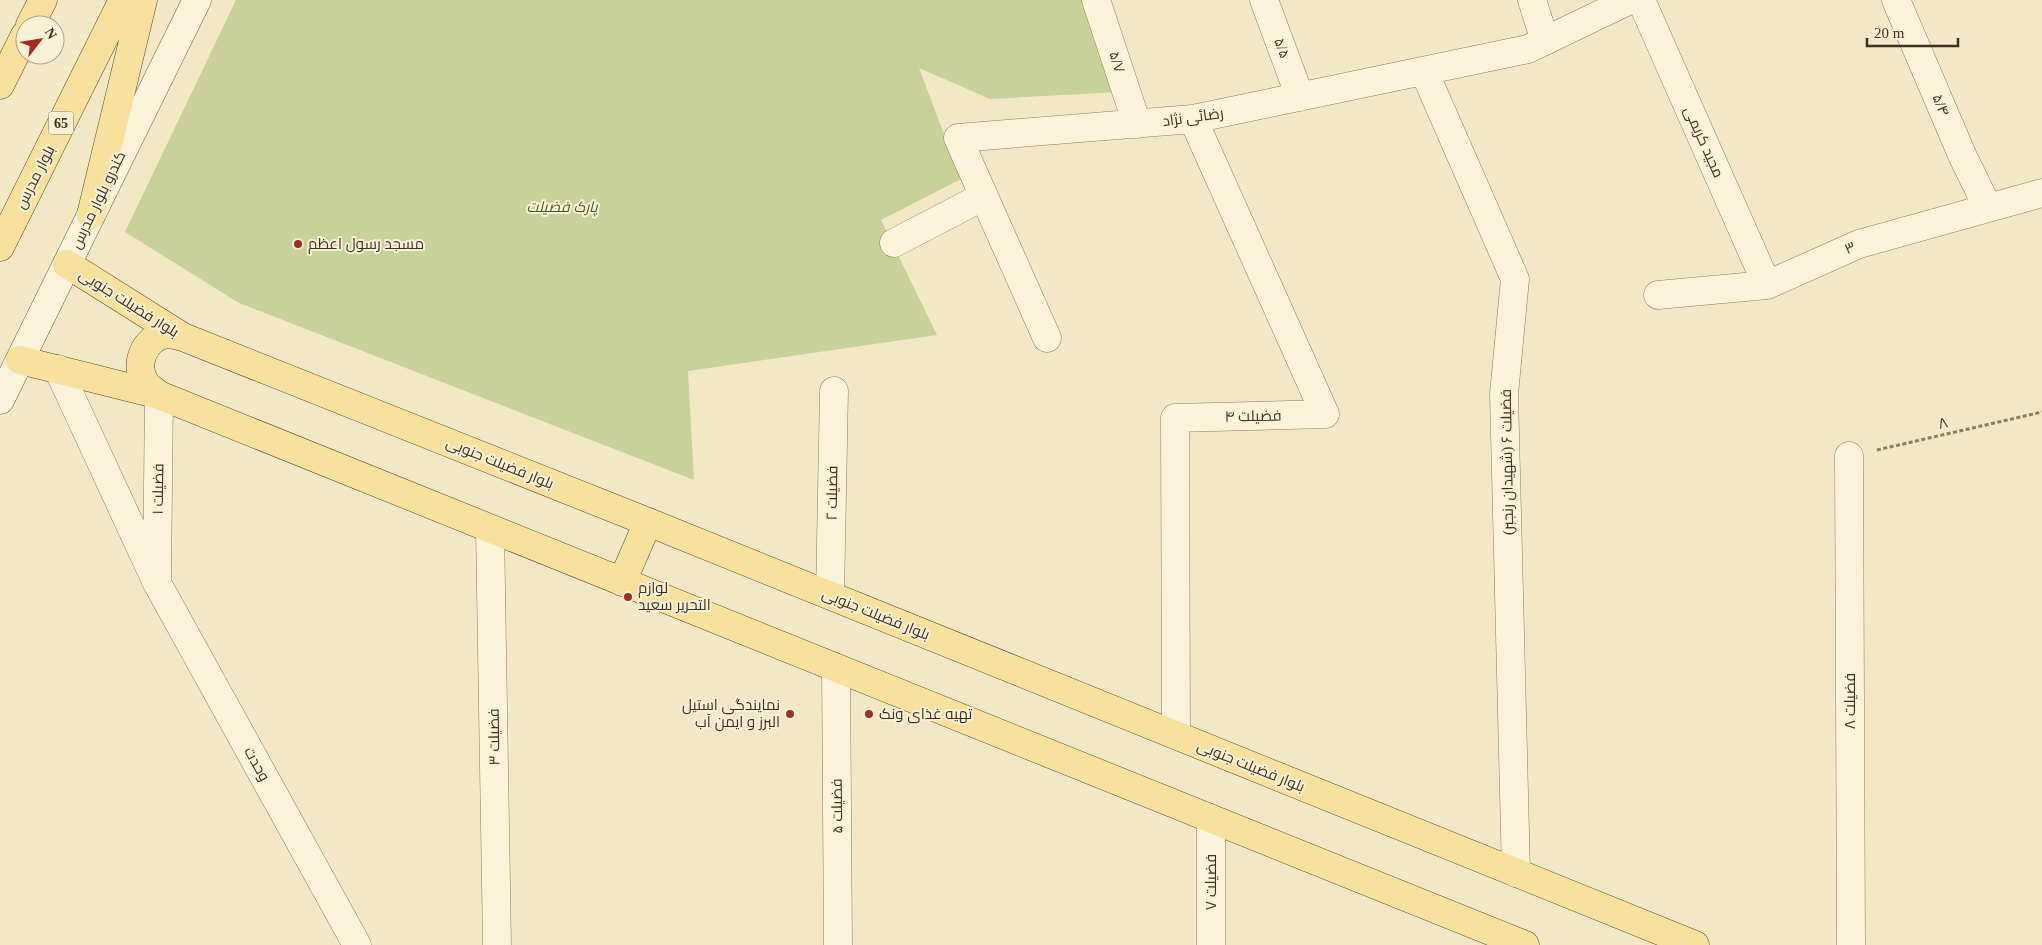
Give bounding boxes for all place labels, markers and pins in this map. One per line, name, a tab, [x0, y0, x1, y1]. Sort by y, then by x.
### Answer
place label: مسجد رسول اعظم	[308, 236, 424, 254]
marker: مسجد رسول اعظم	[292, 238, 304, 250]
place label: لوازم التحریر سعید	[638, 580, 711, 614]
marker: لوازم التحریر سعید	[622, 591, 634, 603]
place label: نمایندگی استيل البرز و ایمن آب	[682, 697, 780, 732]
place label: تهیه غذای ونک	[879, 706, 972, 724]
marker: نمایندگی استيل البرز و ایمن آب	[784, 708, 796, 720]
marker: تهیه غذای ونک	[863, 708, 875, 720]

